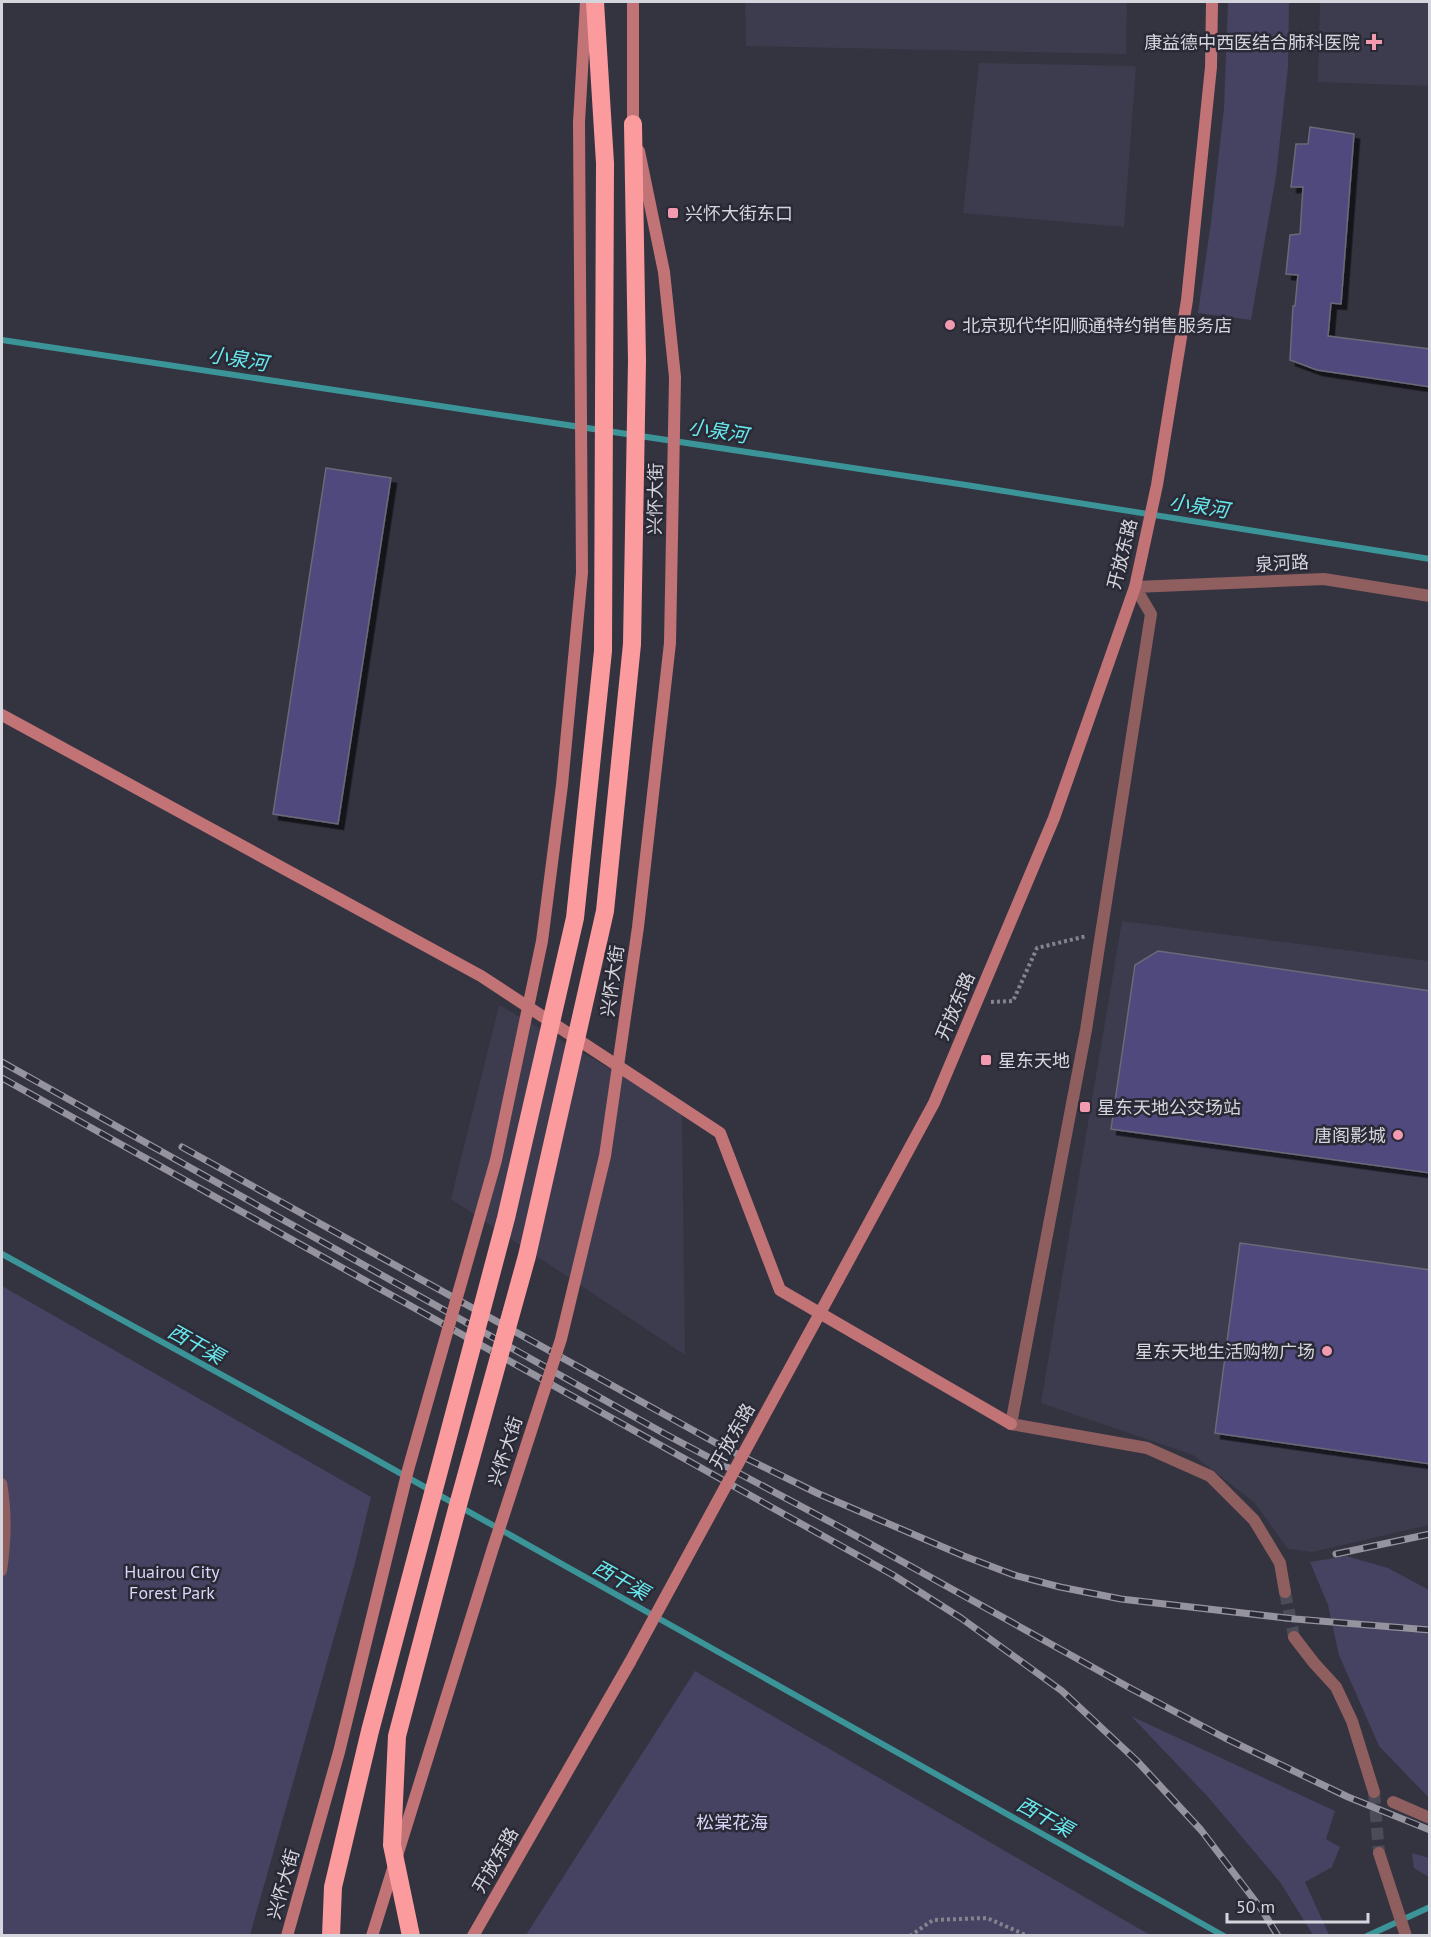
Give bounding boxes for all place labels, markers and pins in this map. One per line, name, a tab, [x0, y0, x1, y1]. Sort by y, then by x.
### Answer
place label: 康益德中西医结合肺科医院	[1144, 31, 1360, 54]
marker: 康益德中西医结合肺科医院	[1365, 33, 1383, 51]
place label: 兴怀大街东口	[685, 202, 793, 225]
marker: 兴怀大街东口	[666, 206, 680, 220]
place label: 北京现代华阳顺通特约销售服务店	[962, 314, 1232, 337]
marker: 北京现代华阳顺通特约销售服务店	[943, 318, 957, 332]
place label: 星东天地	[998, 1049, 1070, 1072]
marker: 星东天地	[979, 1053, 993, 1067]
place label: 星东天地公交场站	[1097, 1096, 1241, 1119]
marker: 星东天地公交场站	[1078, 1100, 1092, 1114]
place label: 唐阁影城	[1314, 1124, 1386, 1147]
marker: 唐阁影城	[1391, 1128, 1405, 1142]
place label: 星东天地生活购物广场	[1135, 1340, 1315, 1363]
marker: 星东天地生活购物广场	[1320, 1344, 1334, 1358]

